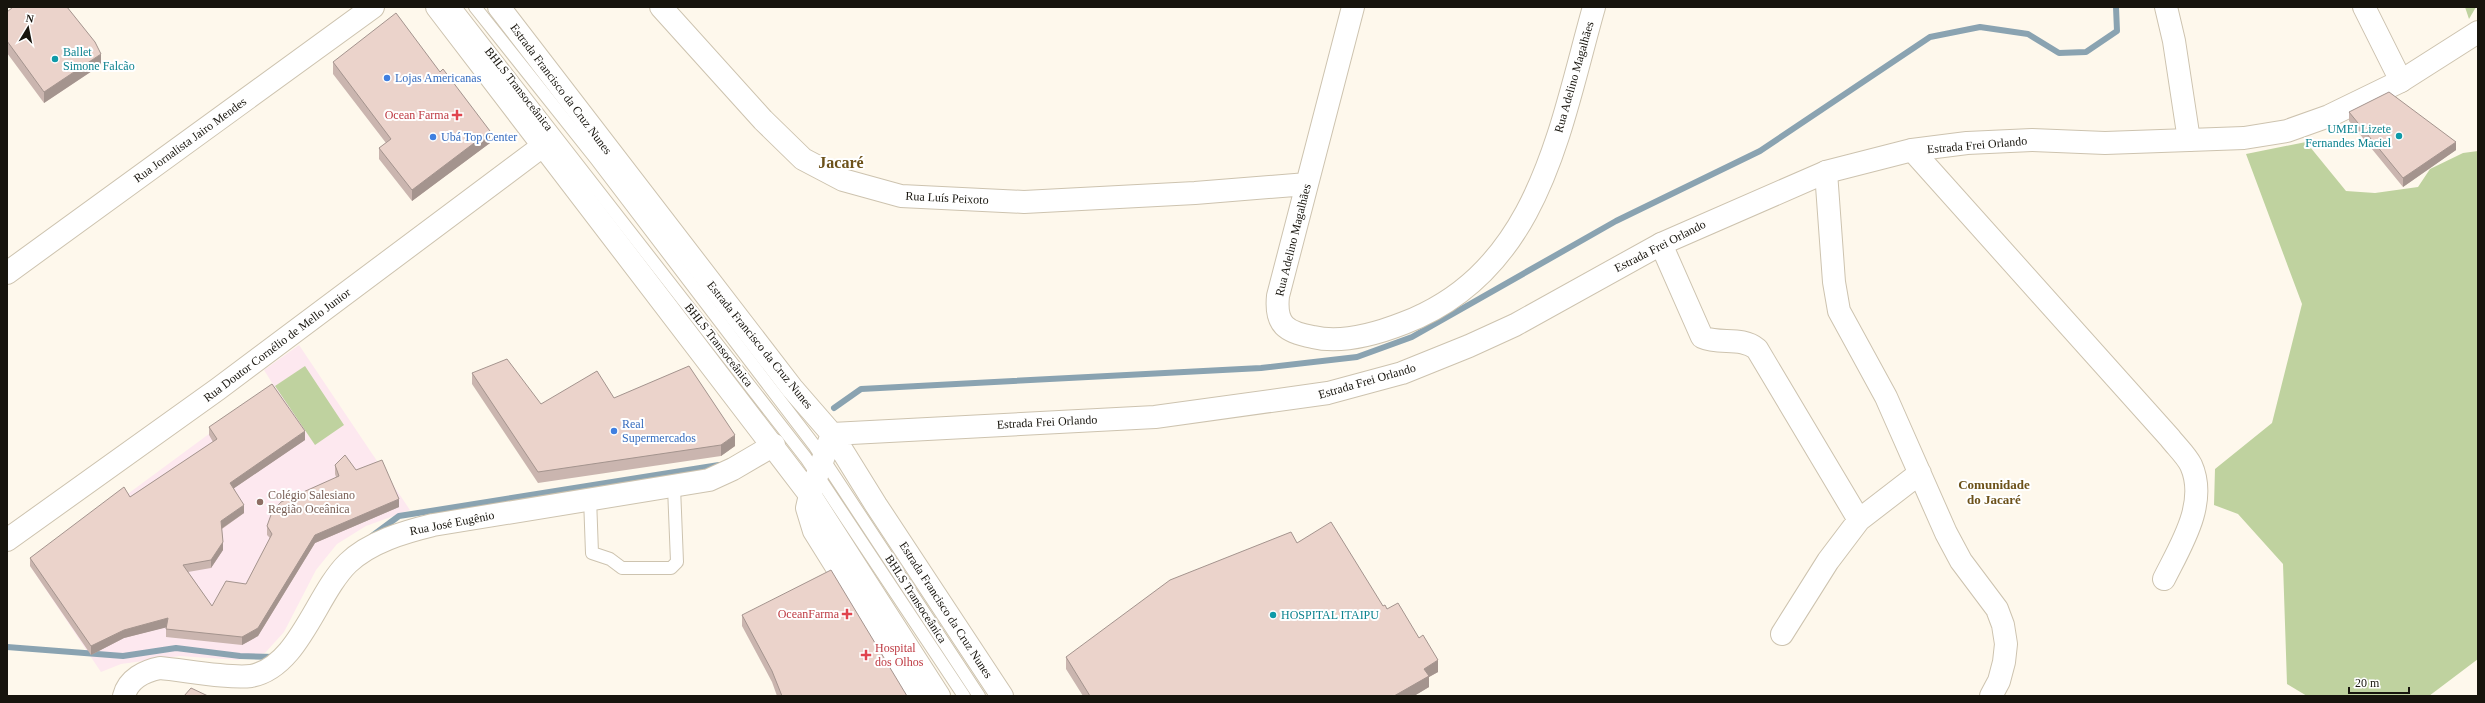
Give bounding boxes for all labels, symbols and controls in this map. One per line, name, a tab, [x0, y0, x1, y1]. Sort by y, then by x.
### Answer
north arrow	[8, 8, 48, 48]
text: N	[25, 12, 35, 25]
street label: Rua Adelino Magalhães	[1551, 19, 1597, 134]
street label: Estrada Francisco da Cruz Nunes	[507, 21, 615, 157]
street label: BHLS Transoceânica	[482, 44, 556, 134]
place label: Ballet Simone Falcão	[63, 45, 135, 73]
marker: Ballet Simone Falcão	[50, 54, 60, 64]
place label: Lojas Americanas	[395, 71, 482, 85]
marker: Lojas Americanas	[382, 73, 392, 83]
street label: Rua Jornalista Jairo Mendes	[131, 94, 249, 186]
place label: Ocean Farma	[385, 108, 450, 122]
marker: Ocean Farma	[452, 110, 462, 120]
place label: UMEI Lizete Fernandes Maciel	[2305, 122, 2392, 150]
place label: Ubá Top Center	[441, 130, 517, 144]
marker: UMEI Lizete Fernandes Maciel	[2394, 131, 2404, 141]
marker: Ubá Top Center	[428, 132, 438, 142]
street label: Estrada Frei Orlando	[1926, 134, 2028, 156]
district label: Jacaré	[818, 154, 864, 171]
street label: Rua Adelino Magalhães	[1272, 182, 1314, 298]
street label: Rua Luís Peixoto	[905, 189, 989, 207]
street label: Estrada Frei Orlando	[1612, 217, 1708, 275]
street label: Estrada Francisco da Cruz Nunes	[704, 278, 816, 412]
street label: Rua Doutor Cornélio de Mello Junior	[201, 285, 353, 405]
street label: BHLS Transoceânica	[682, 300, 756, 390]
street label: Estrada Frei Orlando	[1317, 360, 1417, 402]
street label: Estrada Frei Orlando	[996, 412, 1098, 432]
place label: Real Supermercados	[622, 417, 696, 445]
marker: Real Supermercados	[609, 426, 619, 436]
district label: Comunidade do Jacaré	[1958, 477, 2030, 507]
place label: Colégio Salesiano Região Oceânica	[268, 488, 355, 516]
marker: Colégio Salesiano Região Oceânica	[255, 497, 265, 507]
street label: Rua José Eugênio	[408, 508, 496, 538]
street label: Estrada Francisco da Cruz Nunes	[897, 539, 996, 681]
street label: BHLS Transoceânica	[882, 552, 950, 646]
place label: OceanFarma	[778, 607, 840, 621]
place label: HOSPITAL ITAIPU	[1281, 608, 1379, 622]
marker: OceanFarma	[842, 609, 852, 619]
marker: HOSPITAL ITAIPU	[1268, 610, 1278, 620]
place label: Hospital dos Olhos	[875, 641, 924, 669]
marker: Hospital dos Olhos	[860, 649, 872, 661]
scale bar	[2349, 669, 2409, 695]
text: 20 m	[2355, 676, 2380, 690]

